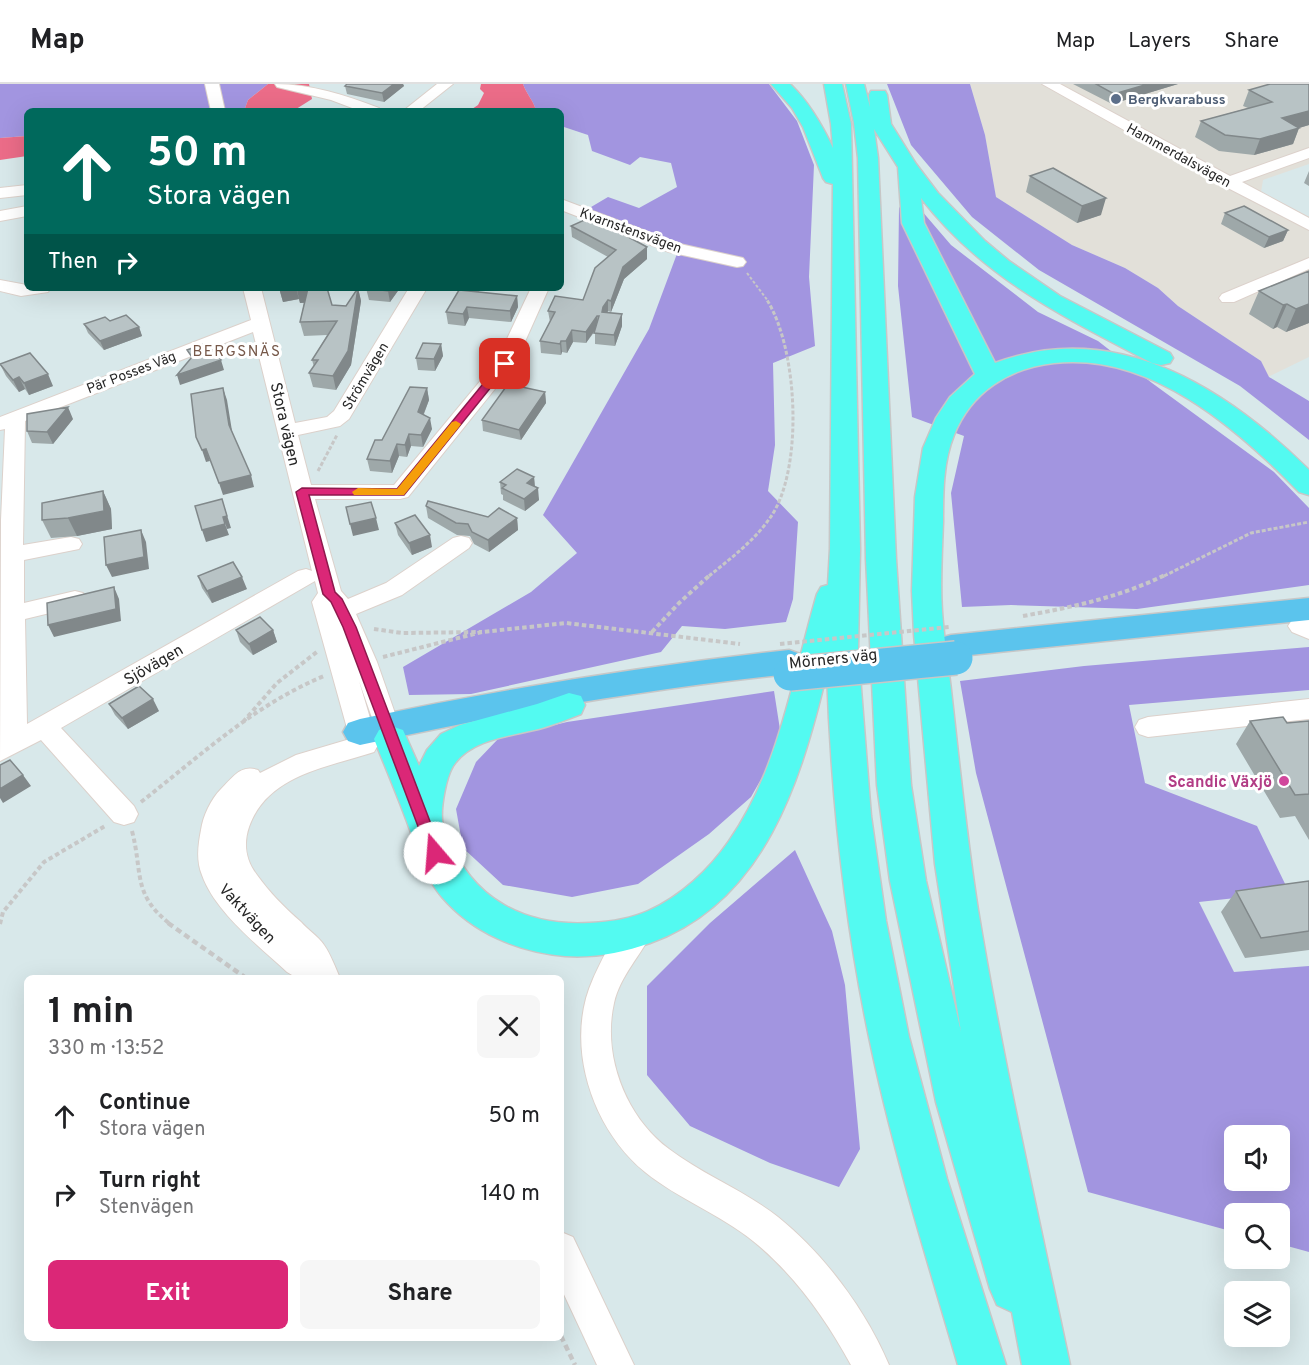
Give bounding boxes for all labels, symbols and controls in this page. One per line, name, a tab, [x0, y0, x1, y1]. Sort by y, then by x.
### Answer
text: Map	[30, 23, 85, 59]
text: Map	[1056, 28, 1095, 55]
text: Layers	[1128, 28, 1191, 55]
text: Share	[1224, 28, 1279, 55]
marker: Bergkvarabuss	[1109, 92, 1123, 106]
place label: Bergkvarabuss	[1128, 92, 1226, 109]
street label: Hammerdalsvägen	[1123, 121, 1233, 192]
text: 50 m	[147, 128, 248, 181]
icon: ahead	[48, 132, 126, 210]
text: Stora vägen	[147, 180, 291, 214]
street label: Kvarnstensvägen	[577, 205, 684, 258]
icon: right	[110, 246, 143, 279]
text: Then	[48, 249, 98, 276]
pin	[479, 338, 530, 389]
street label: Strömvägen	[339, 340, 393, 414]
district label: BERGSNÄS	[193, 342, 281, 362]
icon: arrive	[488, 347, 521, 380]
street label: Pär Posses Väg	[84, 349, 179, 398]
street label: Stora vägen	[265, 381, 303, 468]
street label: Sjövägen	[121, 641, 187, 691]
street label: Mörners väg	[788, 645, 878, 675]
place label: Scandic Växjö	[1168, 773, 1272, 793]
marker: Scandic Växjö	[1277, 774, 1291, 788]
position arrow	[403, 821, 467, 885]
street label: Vaktvägen	[214, 880, 279, 949]
text: 1 min	[48, 990, 134, 1036]
button: close	[477, 995, 540, 1058]
text: 330 m · 13:52	[48, 1036, 164, 1062]
text: Continue	[99, 1090, 190, 1117]
icon: ahead	[48, 1100, 81, 1133]
text: 50 m	[488, 1103, 540, 1130]
text: Stora vägen	[99, 1117, 206, 1143]
map controls	[1224, 1125, 1290, 1347]
button: sound	[1224, 1125, 1290, 1191]
text: Turn right	[99, 1168, 201, 1195]
icon: right	[48, 1178, 81, 1211]
text: 140 m	[481, 1181, 540, 1208]
text: Stenvägen	[99, 1195, 194, 1221]
button: search	[1224, 1203, 1290, 1269]
button: Exit	[48, 1260, 288, 1329]
button: Share	[300, 1260, 540, 1329]
button: layers	[1224, 1281, 1290, 1347]

